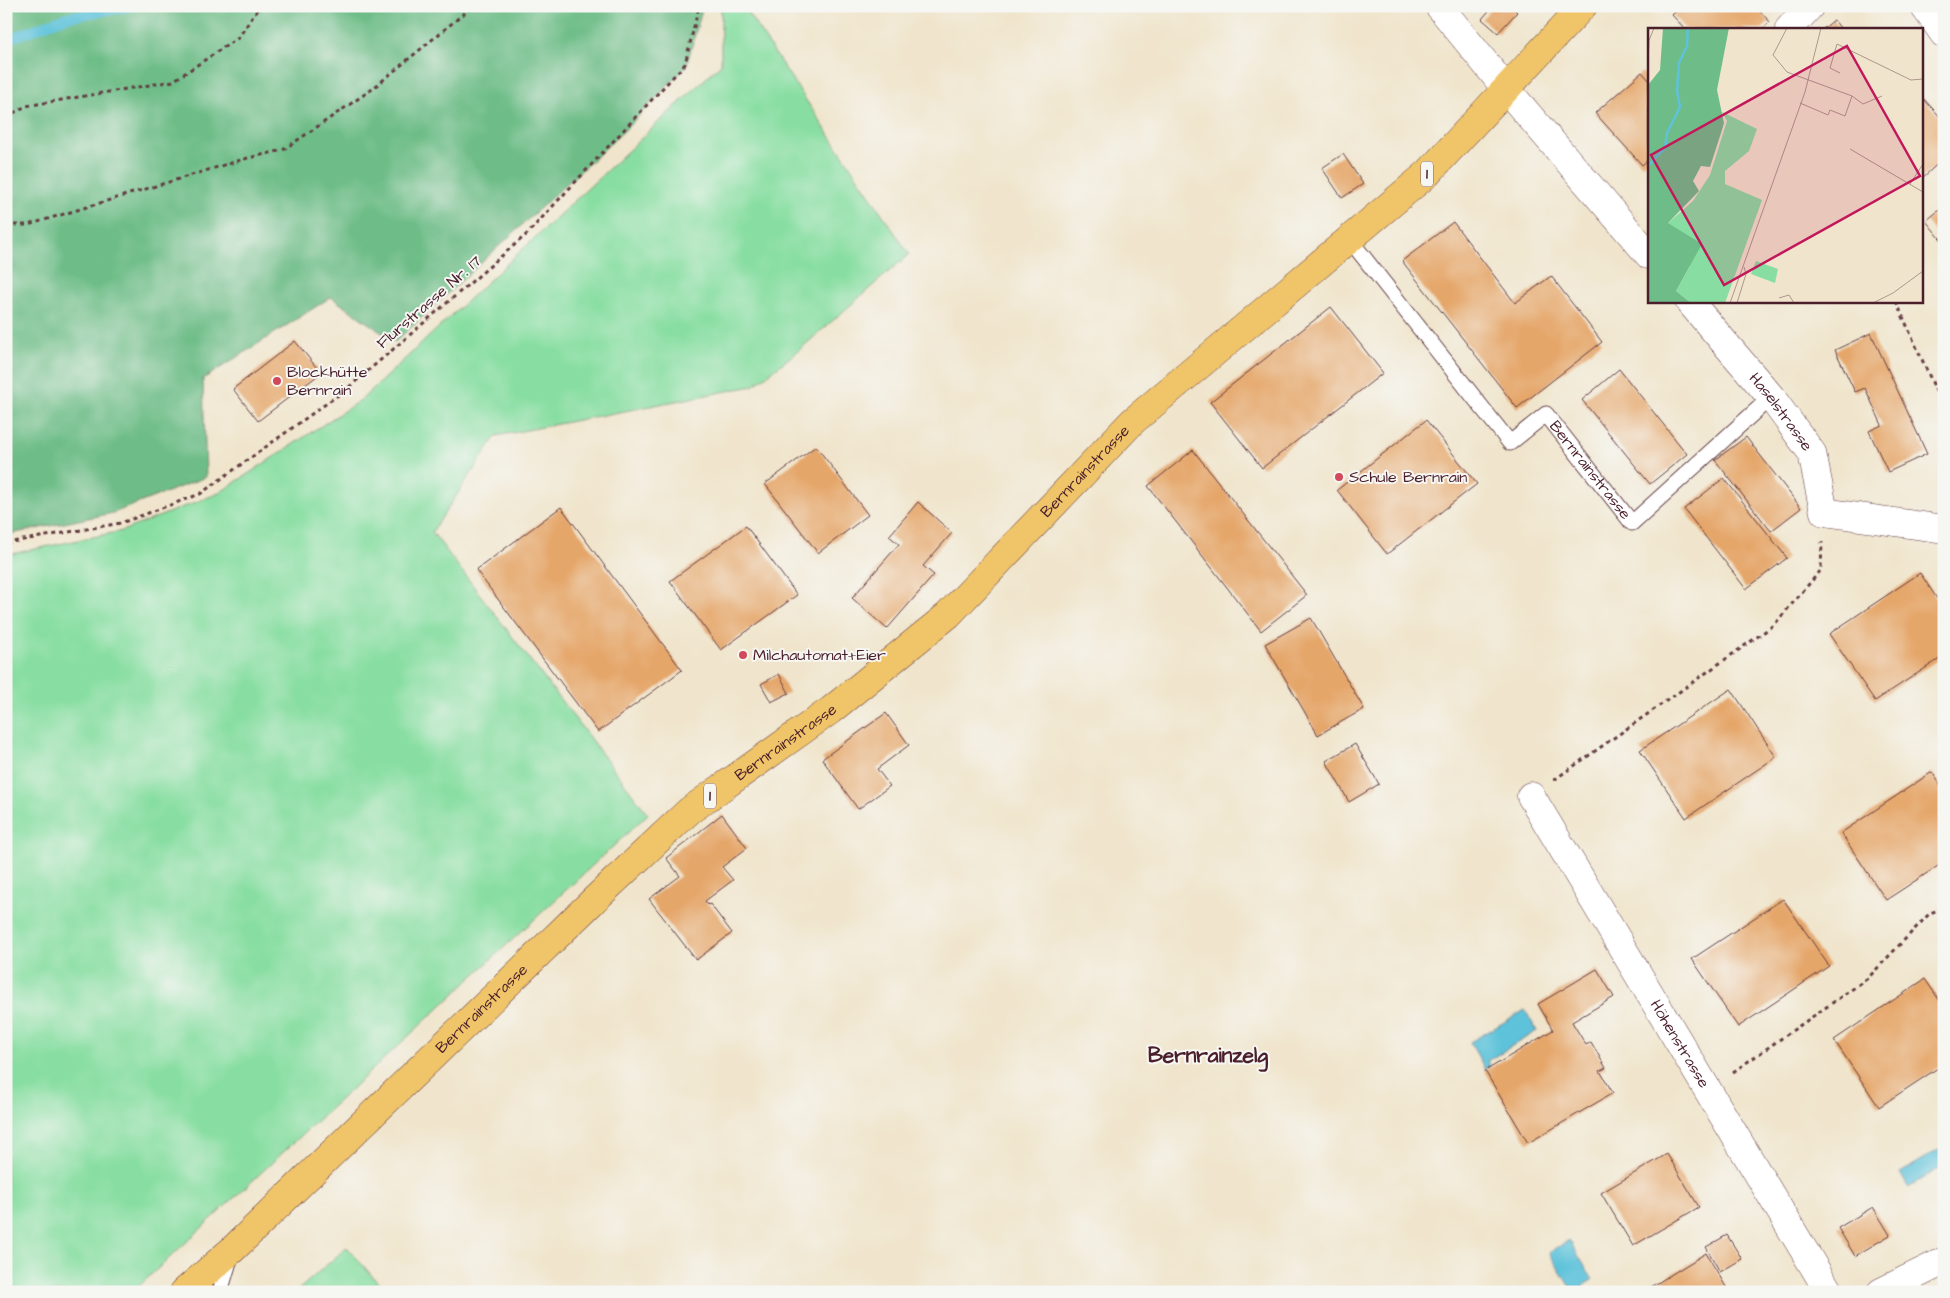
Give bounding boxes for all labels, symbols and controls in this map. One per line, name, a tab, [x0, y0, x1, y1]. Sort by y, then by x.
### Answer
inset map	[1648, 28, 1922, 302]
road number: 1	[1421, 162, 1433, 186]
street label: Flurstrasse Nr. 17	[372, 250, 486, 354]
place label: Blockhütte Bernrain	[287, 361, 368, 401]
street label: Haselstrasse	[1744, 368, 1818, 456]
marker: Blockhütte Bernrain	[271, 375, 283, 387]
street label: Bernrainstrasse	[1544, 416, 1636, 524]
street label: Bernrainstrasse	[1036, 420, 1135, 522]
place label: Schule Bernrain	[1349, 466, 1467, 488]
marker: Schule Bernrain	[1333, 471, 1345, 483]
place label: Milchautomat+Eier	[753, 644, 886, 666]
marker: Milchautomat+Eier	[737, 649, 749, 661]
street label: Bernrainstrasse	[730, 698, 842, 786]
road number: 1	[704, 784, 716, 808]
street label: Bernrainstrasse	[431, 959, 533, 1058]
street label: Höhenstrasse	[1645, 995, 1715, 1092]
district label: Bernrainzelg	[1148, 1041, 1268, 1072]

